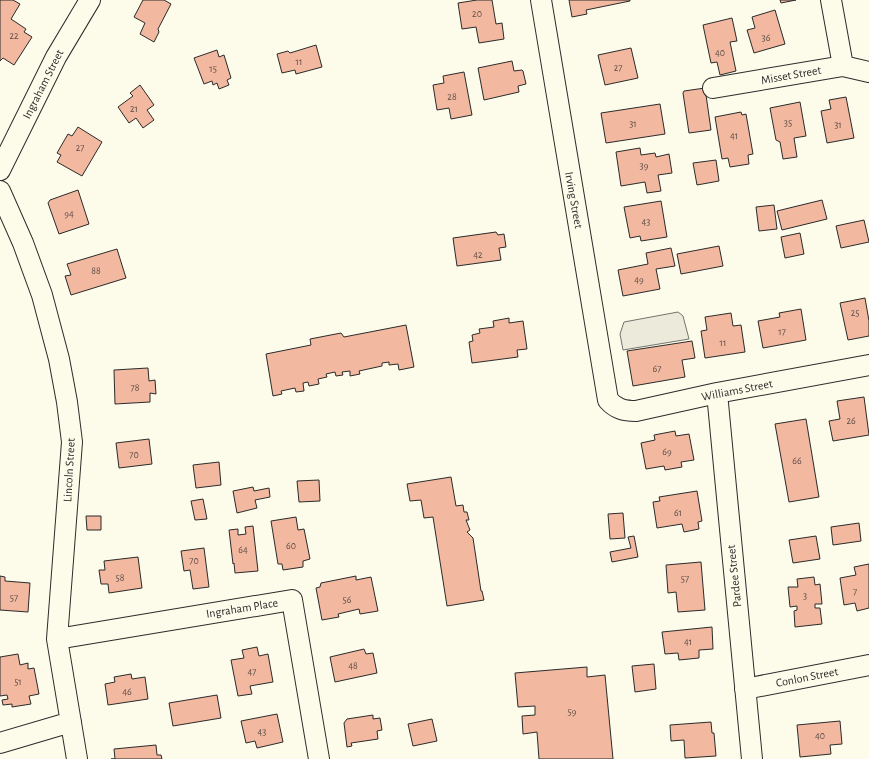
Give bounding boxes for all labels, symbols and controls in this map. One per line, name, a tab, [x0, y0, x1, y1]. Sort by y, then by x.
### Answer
house number: 20	[472, 9, 482, 19]
house number: 22	[9, 31, 19, 41]
house number: 36	[762, 33, 771, 43]
street label: Ingraham Street	[20, 47, 66, 121]
house number: 40	[715, 48, 725, 58]
house number: 11	[296, 57, 302, 67]
house number: 27	[614, 63, 622, 73]
house number: 15	[209, 64, 217, 74]
street label: Misset Street	[760, 64, 822, 86]
house number: 28	[447, 92, 457, 102]
house number: 21	[130, 104, 138, 114]
house number: 35	[784, 118, 792, 128]
house number: 31	[629, 119, 637, 129]
house number: 31	[834, 120, 842, 130]
house number: 41	[730, 131, 738, 141]
house number: 27	[76, 143, 84, 153]
house number: 39	[640, 161, 649, 171]
street label: Irving Street	[563, 171, 585, 229]
house number: 94	[64, 209, 74, 219]
house number: 43	[642, 217, 650, 227]
house number: 42	[473, 250, 483, 260]
house number: 88	[91, 266, 101, 276]
house number: 49	[634, 275, 644, 285]
house number: 25	[851, 308, 859, 318]
house number: 17	[778, 327, 786, 337]
house number: 11	[720, 338, 726, 348]
house number: 67	[653, 364, 661, 374]
street label: Williams Street	[700, 377, 774, 403]
house number: 78	[131, 383, 140, 393]
house number: 26	[846, 416, 856, 426]
street label: Lincoln Street	[61, 438, 77, 502]
house number: 69	[662, 447, 672, 457]
house number: 70	[129, 450, 139, 460]
house number: 66	[792, 456, 802, 466]
house number: 61	[674, 508, 682, 518]
house number: 60	[286, 541, 296, 551]
street label: Pardee Street	[725, 544, 743, 608]
house number: 64	[238, 545, 248, 555]
house number: 70	[189, 556, 199, 566]
house number: 58	[116, 573, 125, 583]
house number: 57	[681, 574, 689, 584]
house number: 7	[853, 587, 857, 597]
house number: 3	[803, 591, 807, 601]
house number: 57	[10, 593, 18, 603]
house number: 56	[343, 595, 352, 605]
street label: Ingraham Place	[205, 596, 279, 620]
house number: 41	[684, 637, 692, 647]
house number: 48	[348, 661, 358, 671]
street label: Conlon Street	[775, 665, 839, 689]
house number: 47	[248, 667, 256, 677]
house number: 51	[14, 677, 22, 687]
house number: 46	[122, 687, 132, 697]
house number: 59	[568, 707, 577, 717]
house number: 43	[258, 727, 266, 737]
house number: 40	[815, 731, 825, 741]

